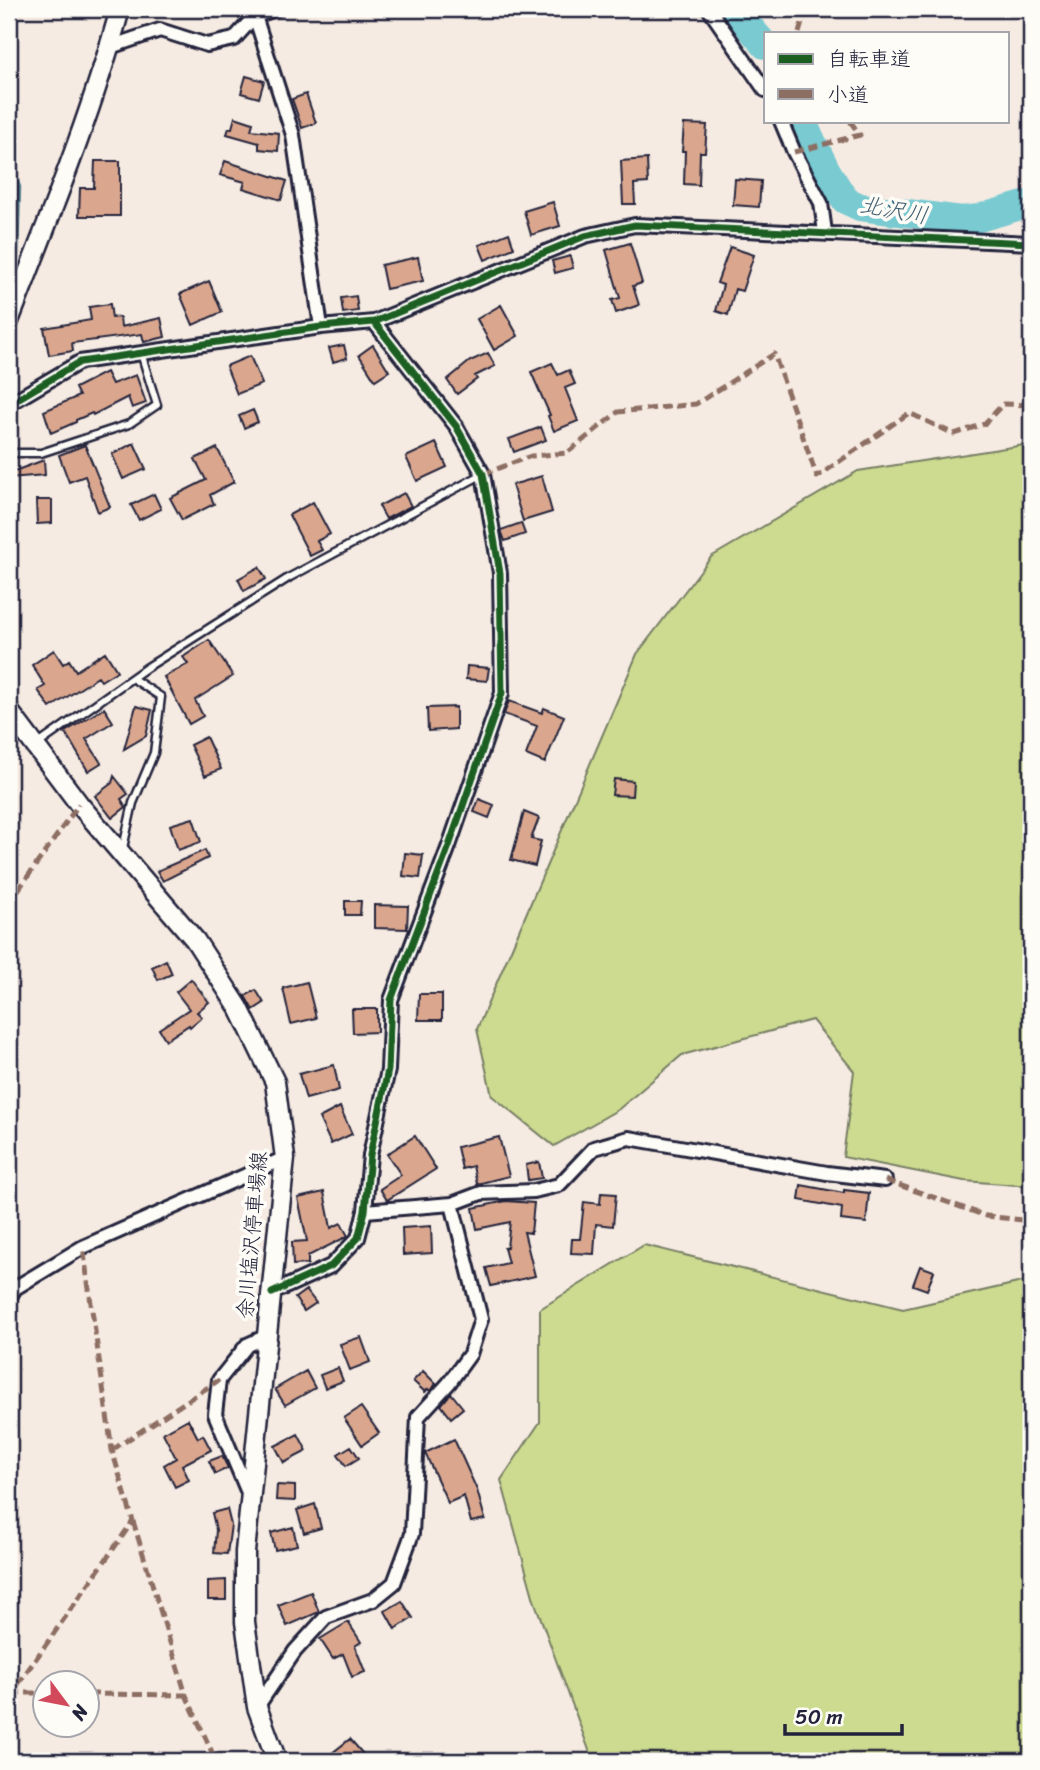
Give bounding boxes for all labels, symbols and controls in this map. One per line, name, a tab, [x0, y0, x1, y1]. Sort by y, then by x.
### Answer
legend	[764, 32, 1009, 122]
text: 自転車道	[827, 40, 911, 78]
text: 小道	[827, 76, 869, 114]
water label: 北沢川	[856, 184, 932, 236]
street label: 余川塩沢停車場線	[226, 1150, 278, 1320]
north arrow	[32, 1668, 102, 1738]
scale bar	[785, 1693, 902, 1737]
text: N	[62, 1698, 98, 1728]
text: 50 m	[795, 1698, 843, 1736]

